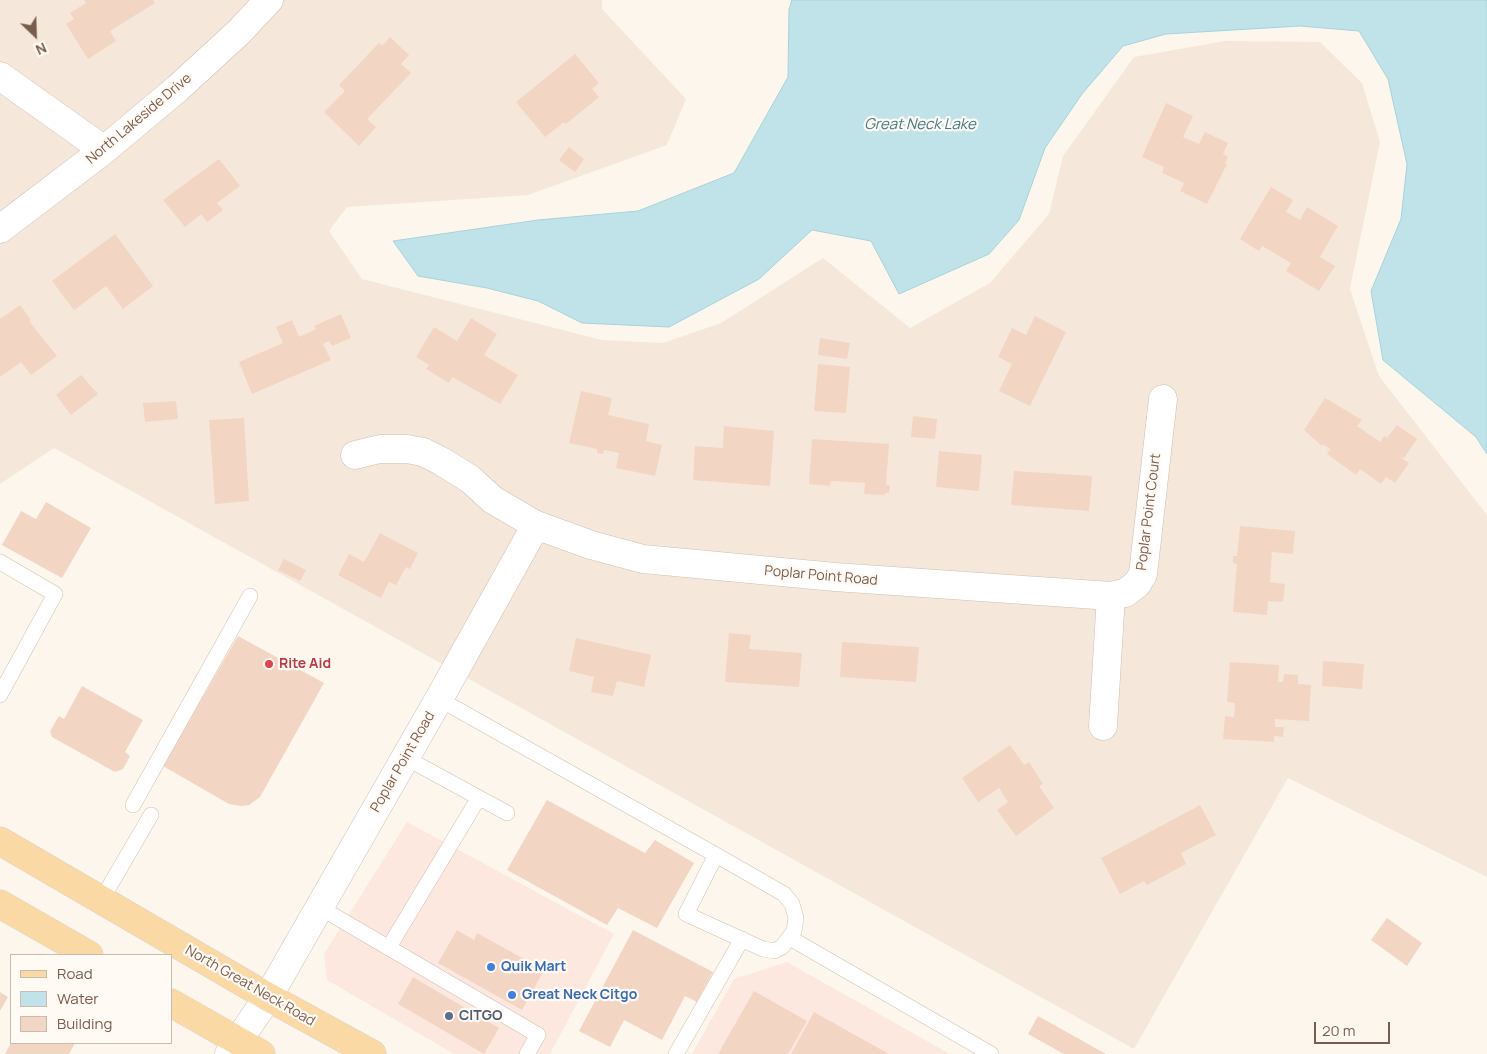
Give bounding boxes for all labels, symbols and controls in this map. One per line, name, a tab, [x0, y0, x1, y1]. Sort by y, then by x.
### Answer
north arrow	[10, 10, 60, 60]
text: N	[33, 38, 50, 60]
street label: North Lakeside Drive	[83, 70, 195, 168]
water label: Great Neck Lake	[864, 116, 976, 134]
street label: Poplar Point Court	[1133, 453, 1165, 571]
street label: Poplar Point Road	[764, 563, 878, 589]
place label: Rite Aid	[279, 656, 331, 672]
marker: Rite Aid	[263, 658, 275, 670]
street label: Poplar Point Road	[367, 709, 439, 815]
street label: North Great Neck Road	[182, 942, 318, 1030]
legend	[10, 954, 172, 1044]
place label: Quik Mart	[501, 959, 566, 975]
marker: Quik Mart	[485, 961, 497, 973]
text: Road	[57, 963, 93, 984]
place label: Great Neck Citgo	[522, 987, 637, 1003]
text: Water	[57, 988, 99, 1009]
marker: Great Neck Citgo	[506, 989, 518, 1001]
place label: CITGO	[459, 1008, 502, 1024]
marker: CITGO	[443, 1010, 455, 1022]
scale bar	[1317, 1012, 1393, 1044]
text: Building	[57, 1013, 112, 1034]
text: 20 m	[1322, 1020, 1355, 1041]

